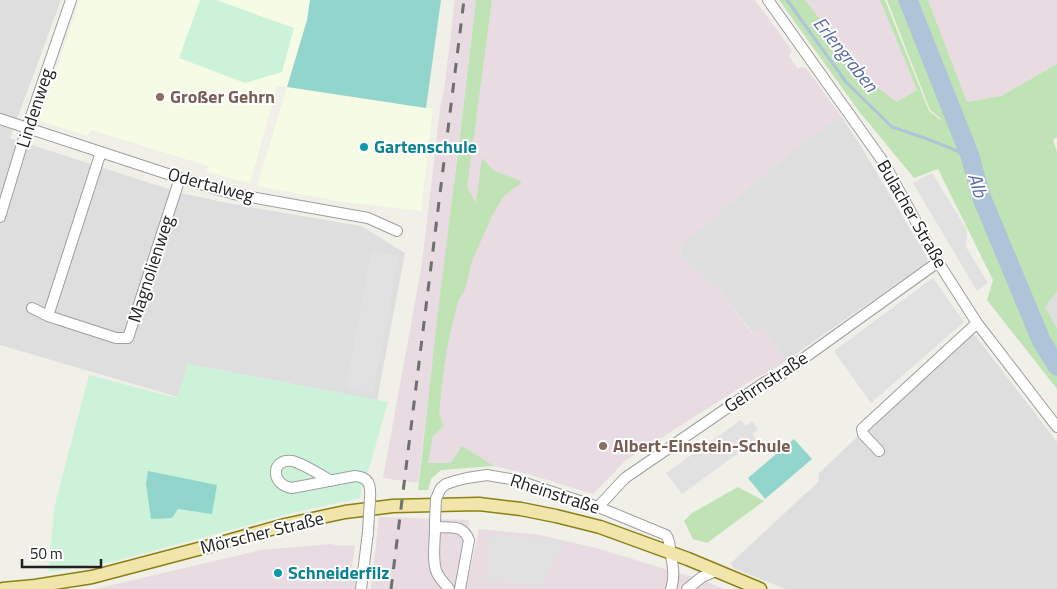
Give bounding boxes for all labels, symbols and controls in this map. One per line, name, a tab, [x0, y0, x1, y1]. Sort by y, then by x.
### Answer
water label: Erlengraben	[807, 10, 886, 98]
street label: Lindenweg	[9, 64, 60, 151]
place label: Großer Gehrn	[170, 83, 275, 110]
marker: Großer Gehrn	[154, 91, 166, 103]
place label: Gartenschule	[374, 133, 477, 160]
marker: Gartenschule	[358, 141, 370, 153]
street label: Bulacher Straße	[870, 155, 954, 273]
street label: Odertalweg	[165, 160, 257, 209]
water label: Alb	[961, 169, 996, 201]
street label: Magnolienweg	[120, 212, 181, 326]
street label: Gehrnstraße	[718, 344, 813, 419]
place label: Albert-Einstein-Schule	[613, 432, 790, 459]
marker: Albert-Einstein-Schule	[597, 440, 609, 452]
street label: Rheinstraße	[507, 466, 603, 521]
street label: Mörscher Straße	[197, 504, 327, 561]
scale bar	[22, 536, 101, 568]
text: 50 m	[30, 542, 63, 565]
place label: Schneiderfilz	[288, 559, 389, 586]
marker: Schneiderfilz	[272, 567, 284, 579]

